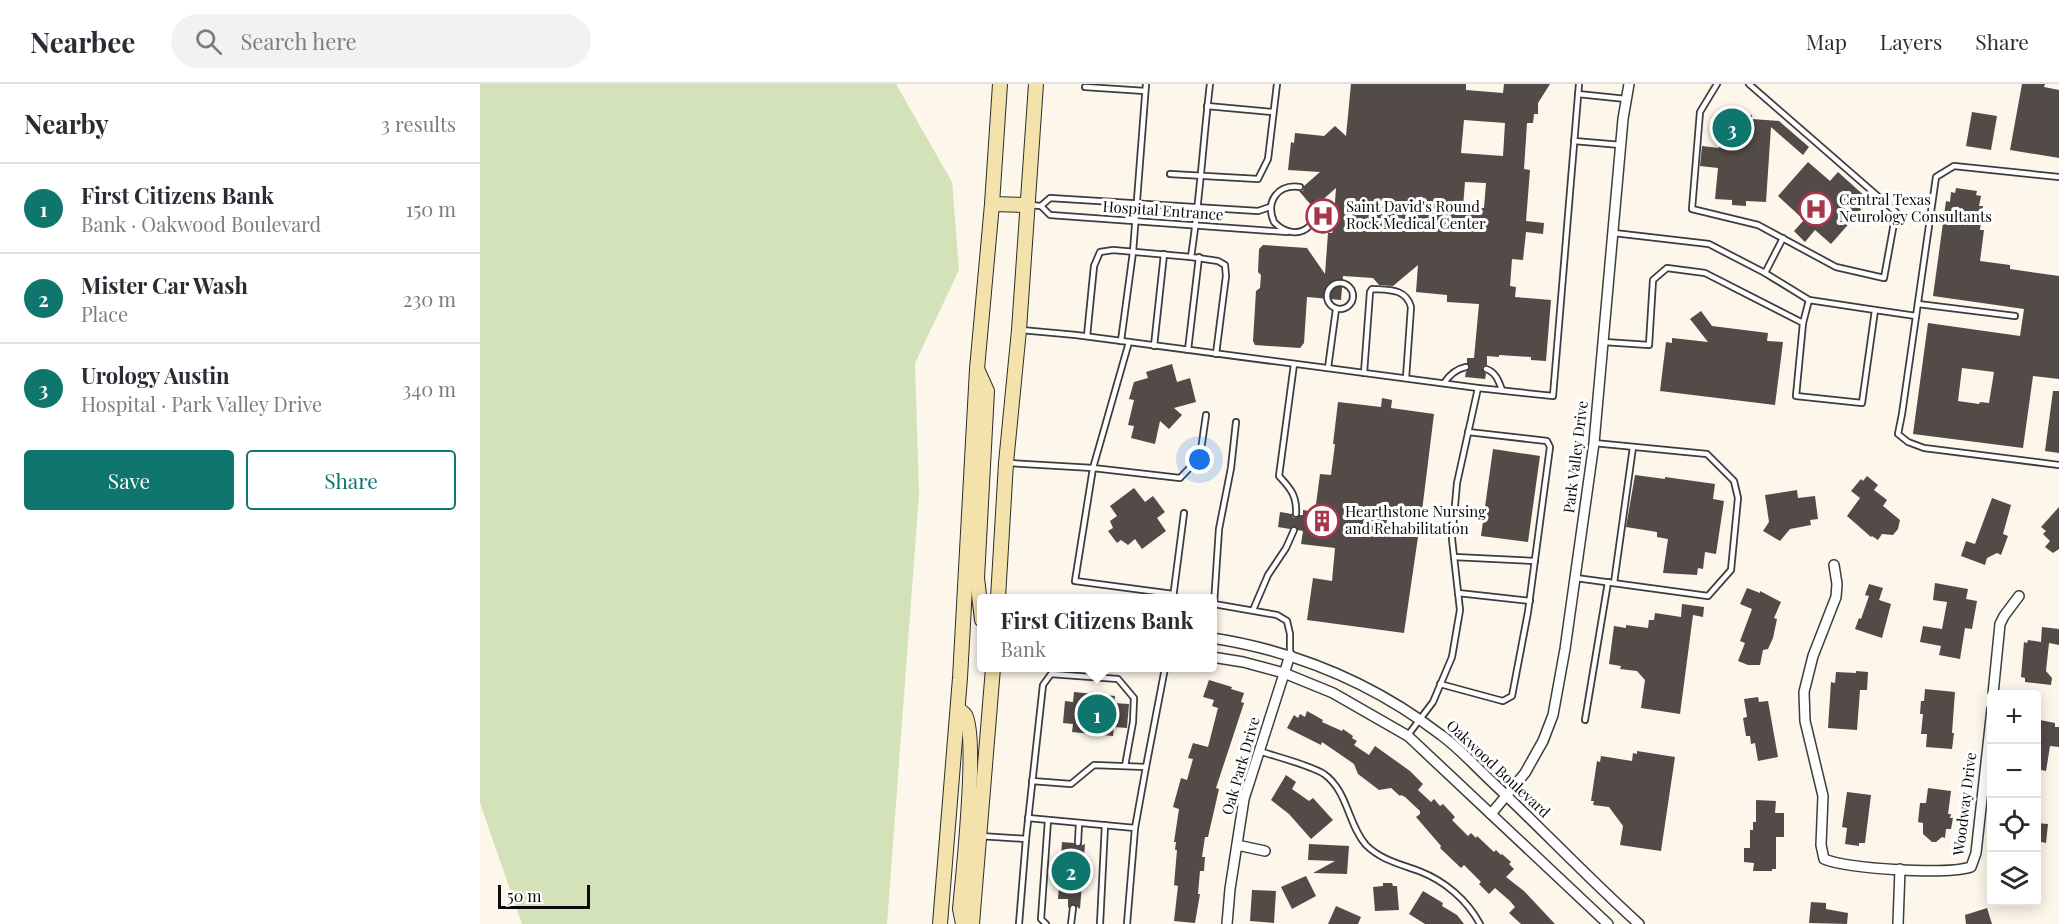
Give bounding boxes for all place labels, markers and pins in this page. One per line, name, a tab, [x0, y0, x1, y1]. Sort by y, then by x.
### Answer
pin: 3	[1712, 106, 1752, 150]
place label: Central Texas Neurology Consultants	[1839, 189, 1992, 226]
hospital icon: Central Texas Neurology Consultants	[1798, 191, 1834, 227]
place label: Saint David's Round Rock Medical Center	[1346, 196, 1486, 233]
hospital icon: Saint David's Round Rock Medical Center	[1305, 198, 1341, 234]
place label: Hearthstone Nursing and Rehabilitation	[1345, 501, 1486, 538]
building icon: Hearthstone Nursing and Rehabilitation	[1304, 503, 1340, 539]
pin: 1	[1078, 692, 1116, 736]
pin: 2	[1052, 848, 1090, 894]

